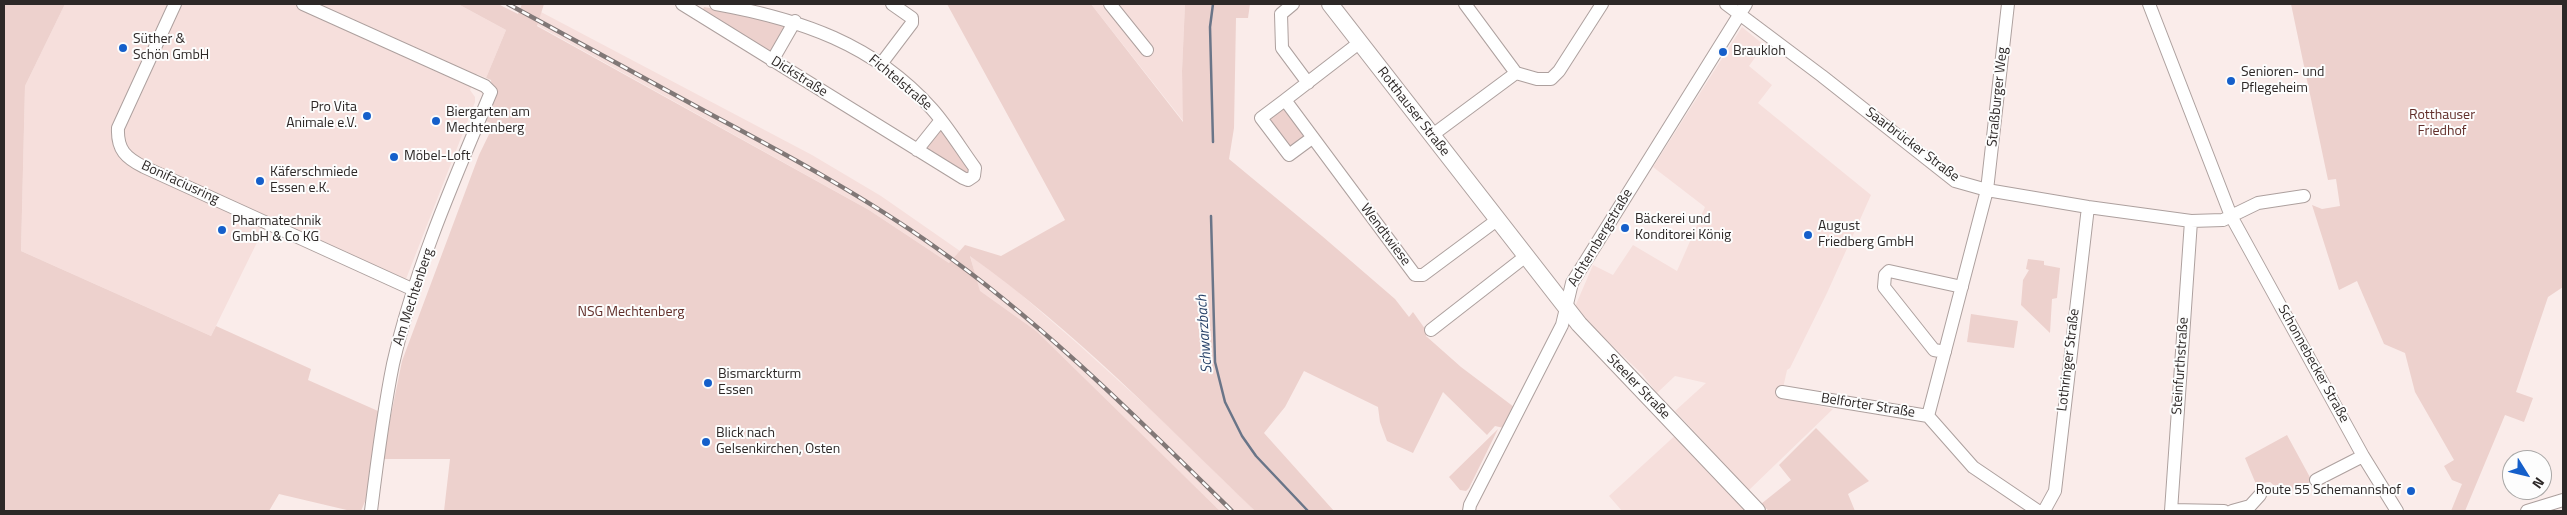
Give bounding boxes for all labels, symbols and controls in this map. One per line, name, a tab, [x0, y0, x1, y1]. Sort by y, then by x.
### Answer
place label: Süther & Schön GmbH	[133, 32, 209, 64]
marker: Süther & Schön GmbH	[117, 42, 129, 54]
place label: Braukloh	[1733, 44, 1786, 60]
marker: Braukloh	[1717, 46, 1729, 58]
street label: Straßburger Weg	[1984, 46, 2012, 148]
street label: Fichtelstraße	[865, 52, 935, 114]
street label: Dickstraße	[768, 53, 830, 101]
street label: Rotthauser Straße	[1373, 64, 1453, 160]
place label: Senioren- und Pflegeheim	[2241, 65, 2324, 98]
marker: Senioren- und Pflegeheim	[2225, 75, 2237, 87]
place label: Pro Vita Animale e.V.	[286, 100, 357, 132]
street label: Saarbrücker Straße	[1862, 104, 1962, 186]
place label: Biergarten am Mechtenberg	[446, 105, 530, 138]
park label: Rotthauser Friedhof	[2409, 108, 2475, 140]
marker: Pro Vita Animale e.V.	[361, 110, 373, 122]
marker: Biergarten am Mechtenberg	[430, 115, 442, 127]
place label: Möbel-Loft	[404, 149, 470, 165]
marker: Möbel-Loft	[388, 151, 400, 163]
street label: Bonifaciusring	[138, 158, 222, 208]
place label: Käferschmiede Essen e.K.	[270, 165, 358, 198]
marker: Käferschmiede Essen e.K.	[254, 175, 266, 187]
street label: Achternbergstraße	[1565, 186, 1637, 290]
street label: Wendtwiese	[1356, 201, 1414, 269]
place label: Bäckerei und Konditorei König	[1635, 212, 1731, 244]
place label: Pharmatechnik GmbH & Co KG	[232, 214, 321, 246]
place label: August Friedberg GmbH	[1818, 219, 1914, 252]
marker: Bäckerei und Konditorei König	[1619, 222, 1631, 234]
marker: Pharmatechnik GmbH & Co KG	[216, 224, 228, 236]
marker: August Friedberg GmbH	[1802, 229, 1814, 241]
street label: Am Mechtenberg	[390, 246, 438, 348]
water label: Schwarzbach	[1193, 294, 1217, 374]
street label: Schonnebecker Straße	[2274, 302, 2352, 426]
park label: NSG Mechtenberg	[578, 305, 684, 321]
street label: Lothringer Straße	[2054, 308, 2084, 412]
street label: Steinfurthstraße	[2169, 317, 2193, 415]
street label: Steeler Straße	[1603, 351, 1673, 423]
place label: Bismarckturm Essen	[718, 367, 801, 400]
marker: Bismarckturm Essen	[702, 377, 714, 389]
street label: Belforter Straße	[1820, 390, 1916, 422]
place label: Blick nach Gelsenkirchen, Osten	[716, 426, 840, 458]
marker: Blick nach Gelsenkirchen, Osten	[700, 436, 712, 448]
north arrow	[2502, 450, 2552, 500]
text: N	[2527, 473, 2550, 494]
place label: Route 55 Schemannshof	[2256, 483, 2401, 499]
marker: Route 55 Schemannshof	[2405, 485, 2417, 497]

